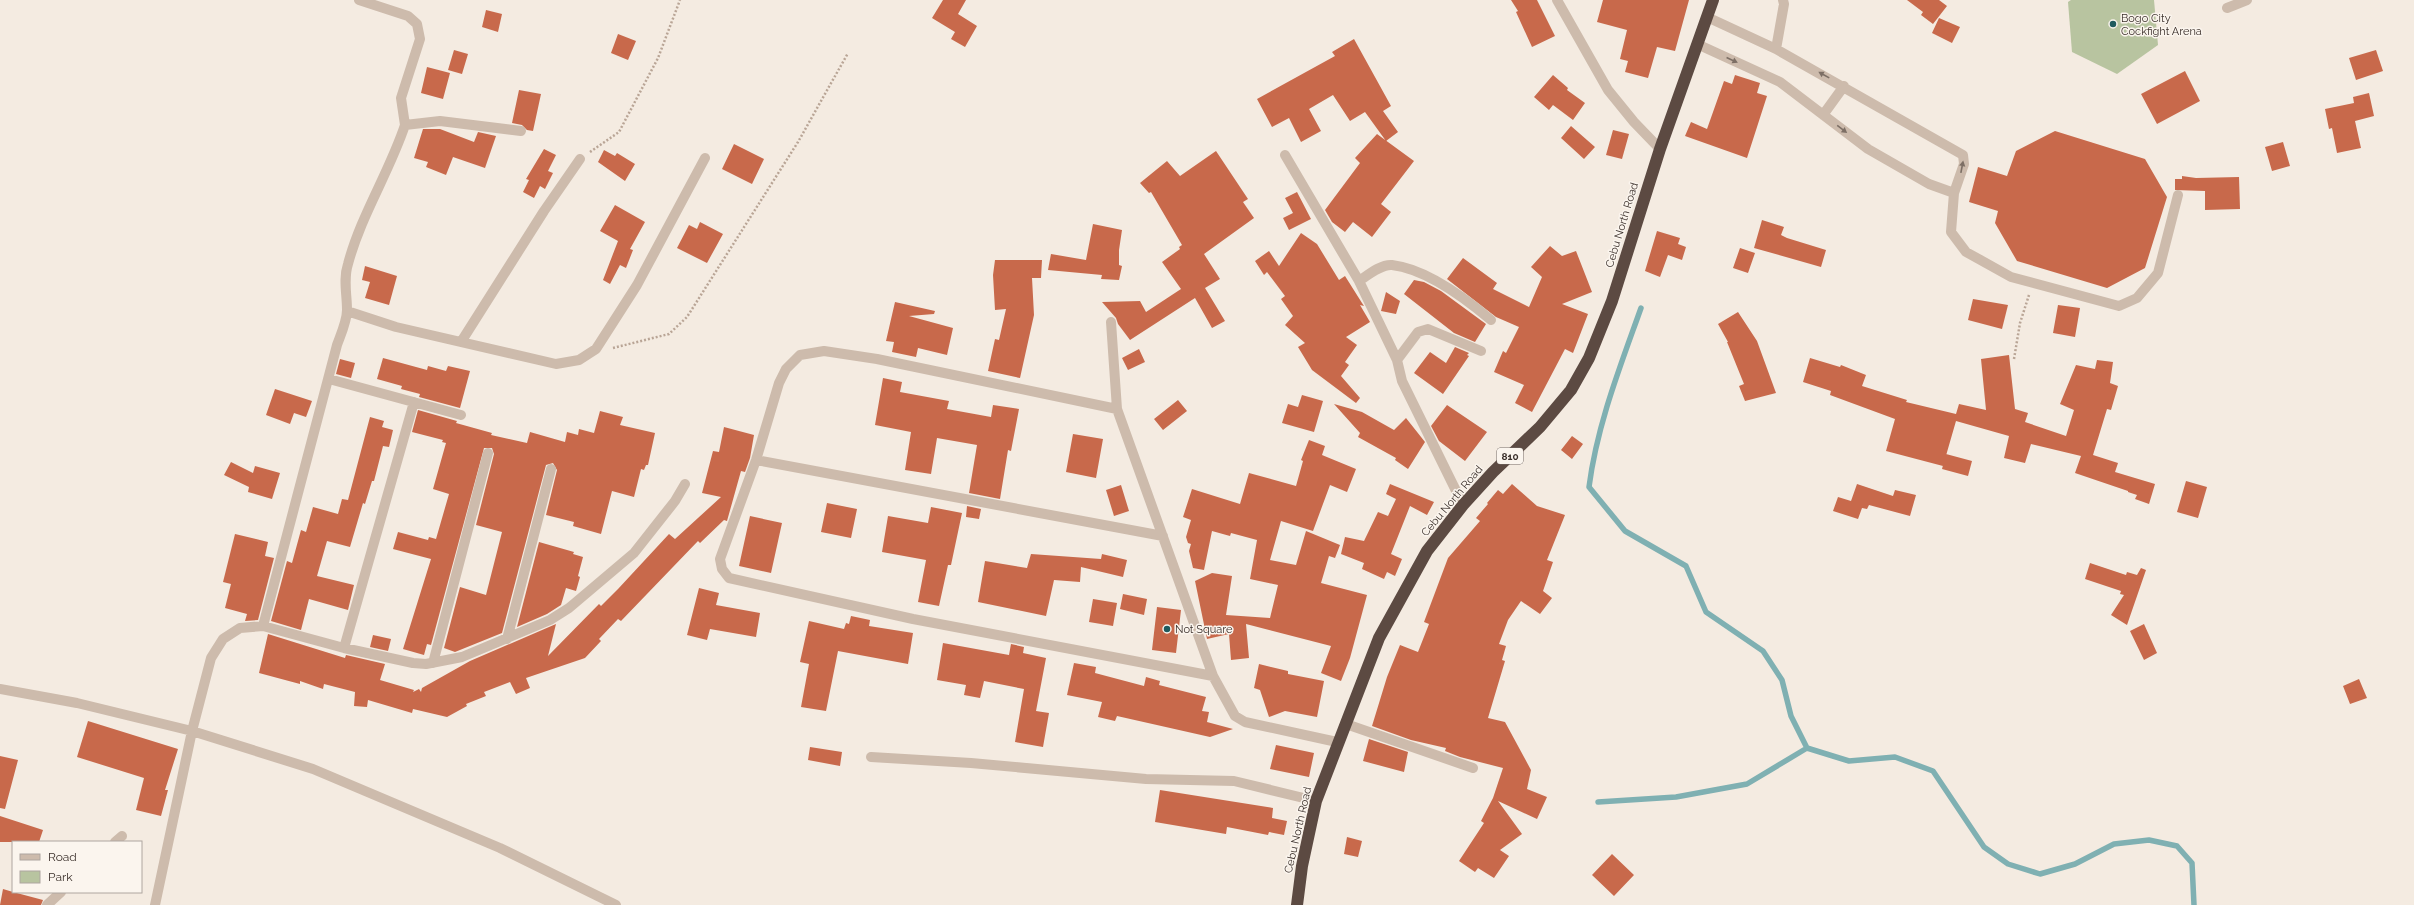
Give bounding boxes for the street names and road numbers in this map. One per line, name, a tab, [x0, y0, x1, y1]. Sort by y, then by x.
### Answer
street label: Cebu North Road	[1603, 181, 1641, 269]
road number: 810	[1497, 448, 1523, 464]
street label: Cebu North Road	[1419, 463, 1485, 539]
street label: Cebu North Road	[1282, 785, 1314, 874]

